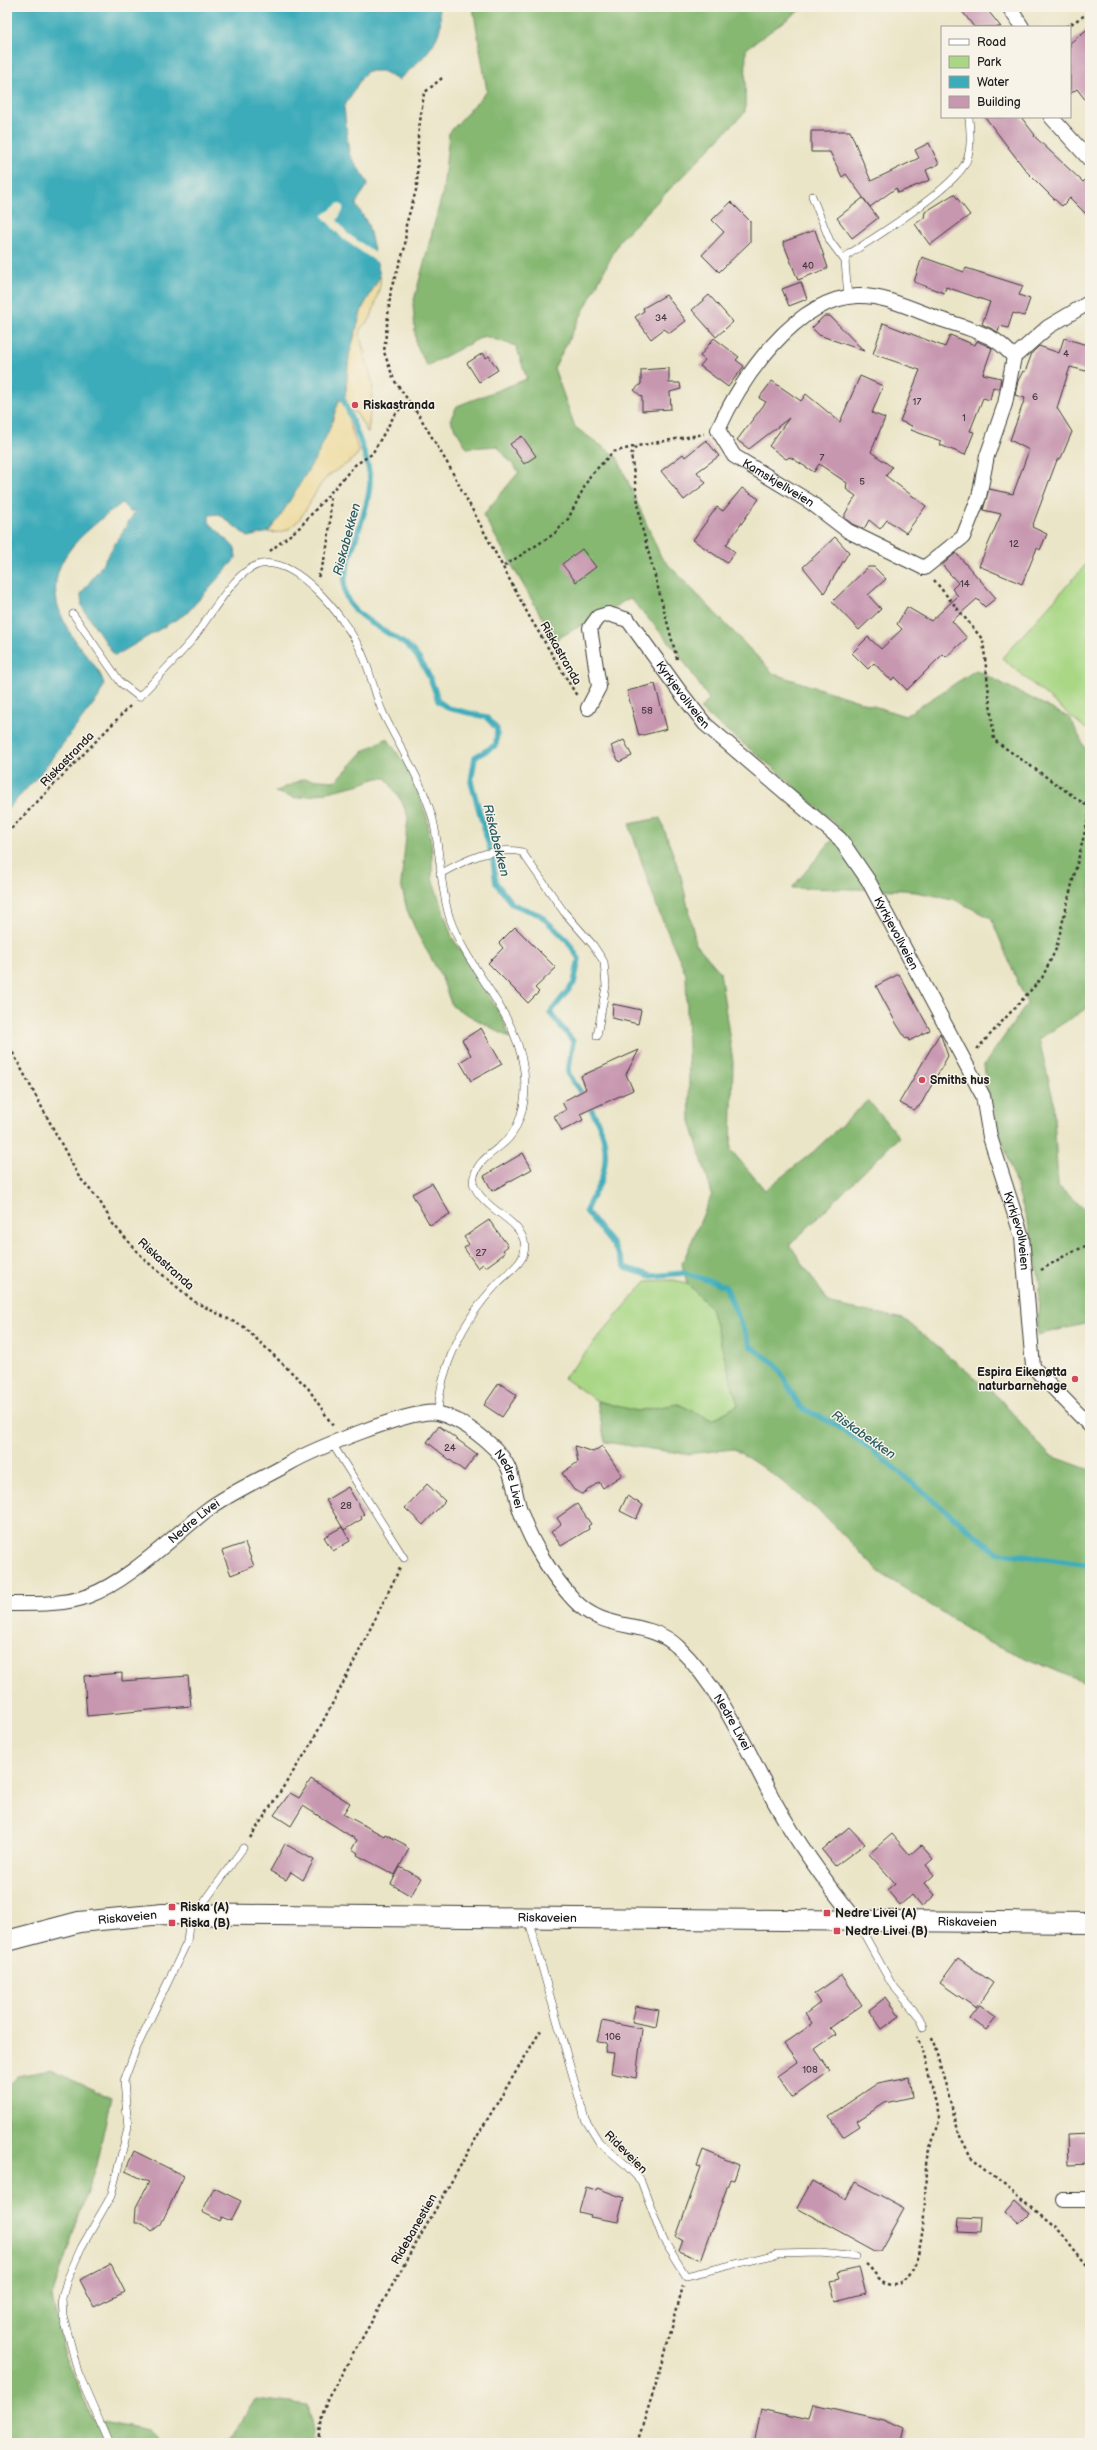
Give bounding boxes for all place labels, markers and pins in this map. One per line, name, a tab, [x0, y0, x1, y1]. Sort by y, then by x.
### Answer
place label: Riskastranda	[363, 398, 435, 413]
marker: Riskastranda	[350, 400, 360, 410]
place label: Smiths hus	[930, 1073, 989, 1088]
marker: Smiths hus	[917, 1075, 927, 1085]
place label: Espira Eikenøtta naturbarnehage	[977, 1365, 1067, 1394]
marker: Espira Eikenøtta naturbarnehage	[1070, 1374, 1080, 1384]
place label: Riska (A)	[180, 1900, 229, 1915]
marker: Riska (A)	[167, 1902, 177, 1912]
place label: Nedre Livei (A)	[835, 1906, 917, 1921]
marker: Nedre Livei (A)	[822, 1908, 832, 1918]
place label: Riska (B)	[180, 1916, 230, 1931]
marker: Riska (B)	[167, 1918, 177, 1928]
place label: Nedre Livei (B)	[845, 1924, 928, 1939]
marker: Nedre Livei (B)	[832, 1926, 842, 1936]

